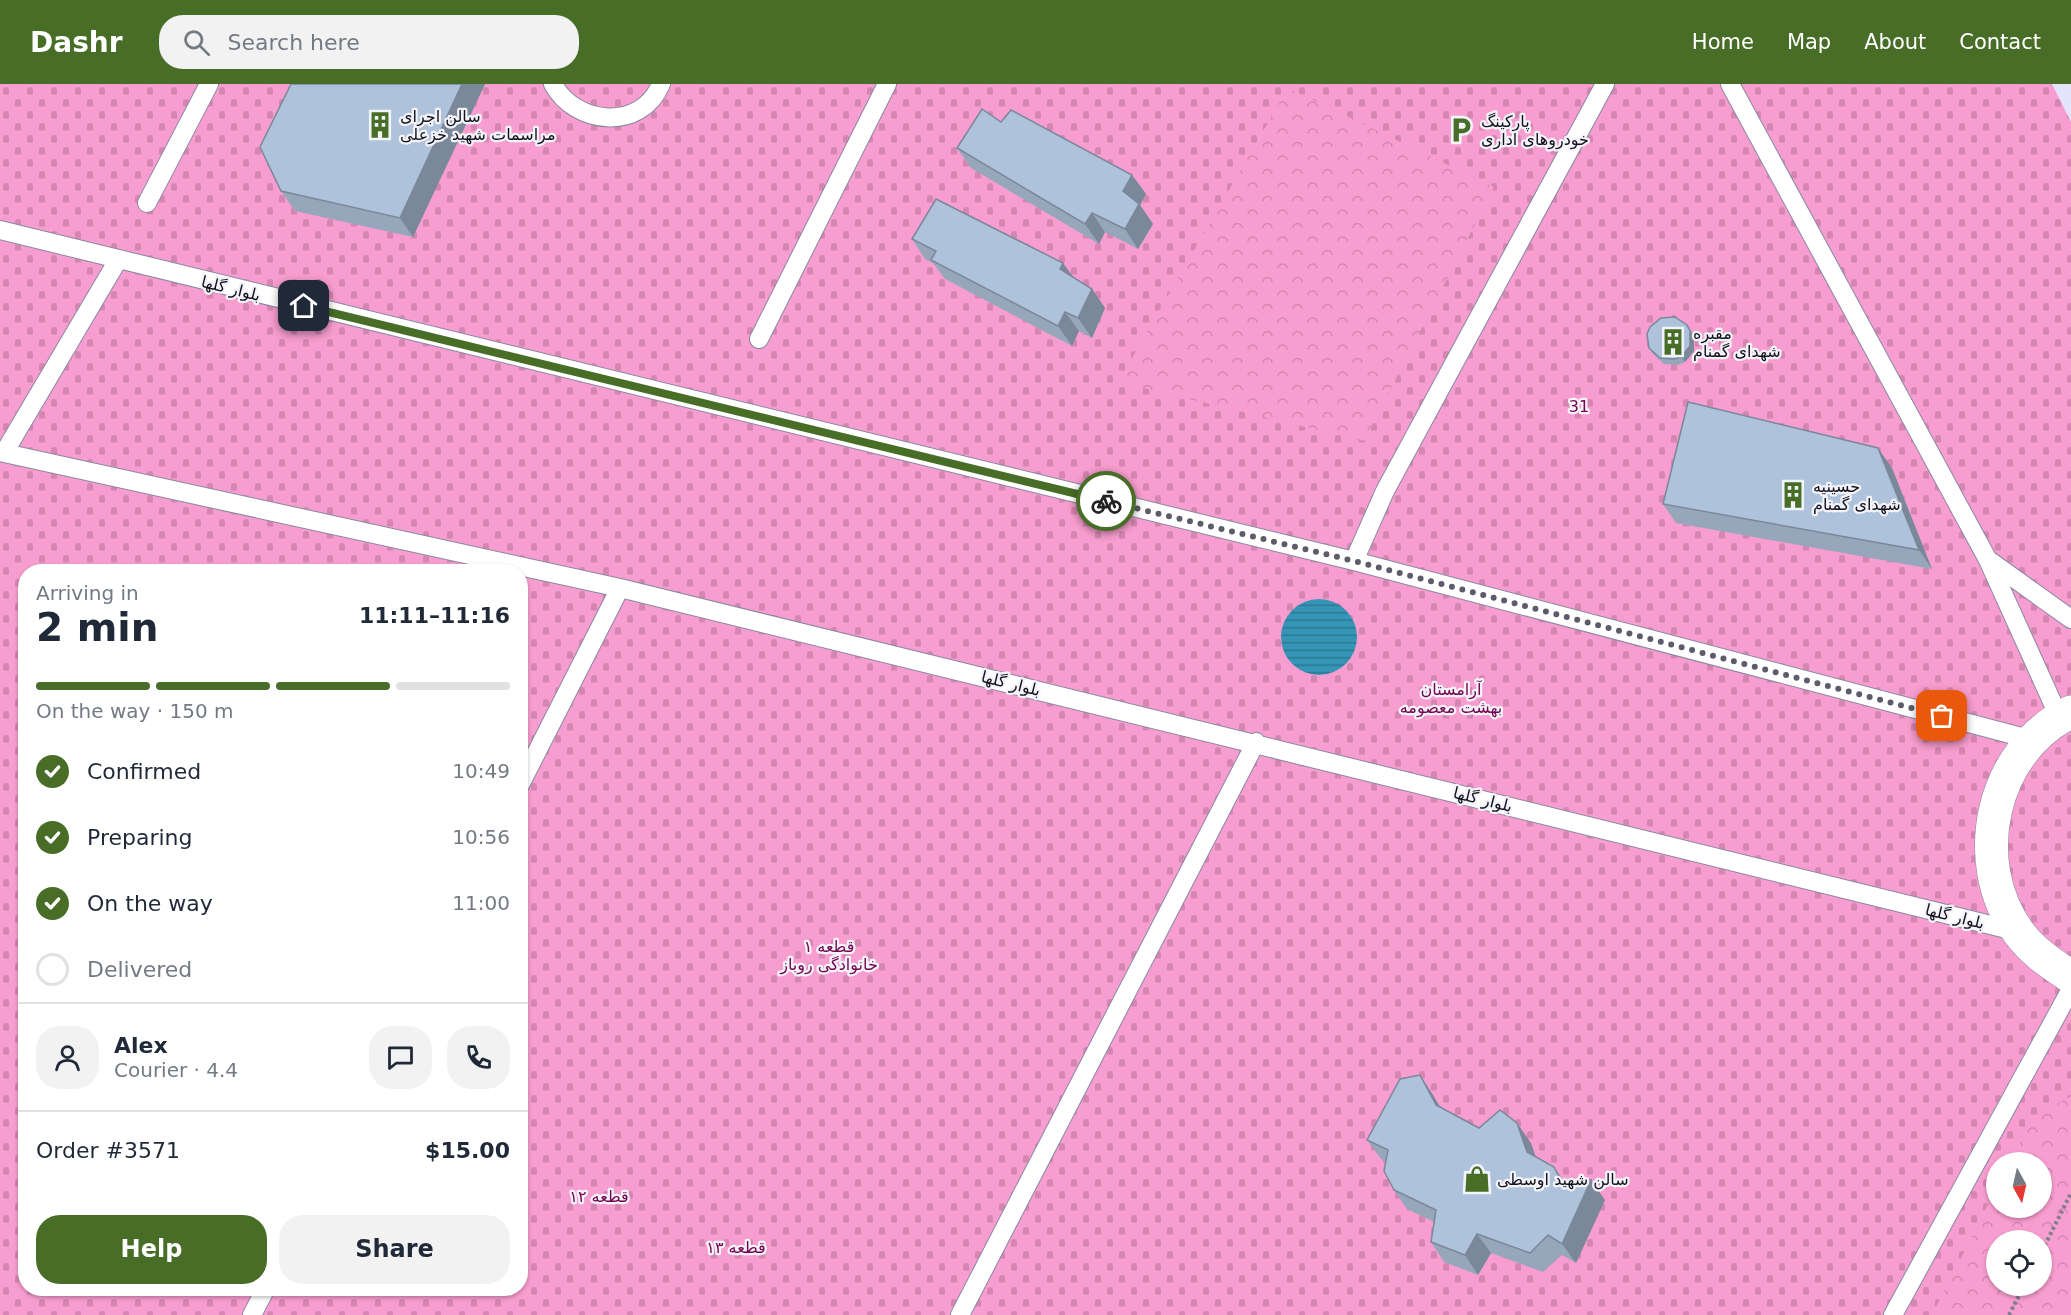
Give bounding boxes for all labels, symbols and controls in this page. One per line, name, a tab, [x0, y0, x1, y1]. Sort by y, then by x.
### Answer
search box	[159, 15, 579, 69]
text: Dashr	[30, 26, 123, 59]
icon: search	[180, 26, 213, 59]
text: Search here	[228, 30, 360, 55]
text: Home	[1692, 30, 1754, 54]
text: Map	[1787, 30, 1831, 54]
text: About	[1864, 30, 1926, 54]
text: Contact	[1959, 30, 2041, 54]
place label: سالن اجرای مراسمات شهید خزعلی	[400, 107, 556, 145]
building icon: سالن اجرای مراسمات شهید خزعلی	[365, 110, 395, 140]
place label: پارکینگ خودروهای اداری	[1481, 112, 1589, 150]
parking icon: پارکینگ خودروهای اداری	[1446, 115, 1476, 145]
street label: بلوار گلها	[199, 272, 262, 306]
pin	[278, 280, 329, 331]
icon: home	[287, 289, 320, 322]
place label: مقبره شهدای گمنام	[1693, 324, 1781, 362]
building icon: مقبره شهدای گمنام	[1658, 327, 1688, 357]
park label: 31	[1569, 397, 1589, 416]
courier	[1076, 471, 1136, 531]
place label: حسینیه شهدای گمنام	[1813, 477, 1901, 515]
building icon: حسینیه شهدای گمنام	[1778, 480, 1808, 510]
icon: bike	[1090, 485, 1123, 518]
text: Arriving in	[36, 581, 139, 605]
text: 11:11–11:16	[359, 603, 510, 628]
text: 2 min	[36, 605, 158, 650]
street label: بلوار گلها	[979, 667, 1042, 701]
park label: آرامستان بهشت معصومه	[1400, 680, 1502, 718]
pin	[1916, 690, 1967, 741]
text: On the way · 150 m	[36, 699, 234, 723]
icon: bag	[1925, 699, 1958, 732]
icon: check	[36, 755, 69, 788]
text: Confirmed	[87, 759, 201, 784]
text: 10:49	[452, 759, 510, 783]
street label: بلوار گلها	[1451, 783, 1514, 817]
icon: check	[36, 821, 69, 854]
text: Preparing	[87, 825, 193, 850]
text: 10:56	[452, 825, 510, 849]
icon: check	[36, 887, 69, 920]
text: On the way	[87, 891, 213, 916]
text: 11:00	[452, 891, 510, 915]
street label: بلوار گلها	[1923, 900, 1986, 934]
park label: قطعه ۱ خانوادگی روباز	[779, 937, 878, 975]
text: Delivered	[87, 957, 192, 982]
button: person	[36, 1026, 99, 1089]
button: chat	[369, 1026, 432, 1089]
button: phone	[447, 1026, 510, 1089]
text: Alex	[114, 1033, 168, 1058]
text: Courier · 4.4	[114, 1058, 238, 1082]
text: Order #3571	[36, 1138, 180, 1163]
text: $15.00	[425, 1138, 510, 1163]
north arrow	[1986, 1152, 2052, 1218]
map controls	[1986, 1152, 2052, 1296]
shop icon: سالن شهید اوسطی	[1462, 1164, 1492, 1194]
place label: سالن شهید اوسطی	[1497, 1170, 1629, 1190]
park label: قطعه ۱۲	[569, 1187, 629, 1206]
button: Help	[36, 1215, 267, 1284]
button: Share	[279, 1215, 510, 1284]
button: locate	[1986, 1230, 2052, 1296]
park label: قطعه ۱۳	[706, 1238, 766, 1257]

